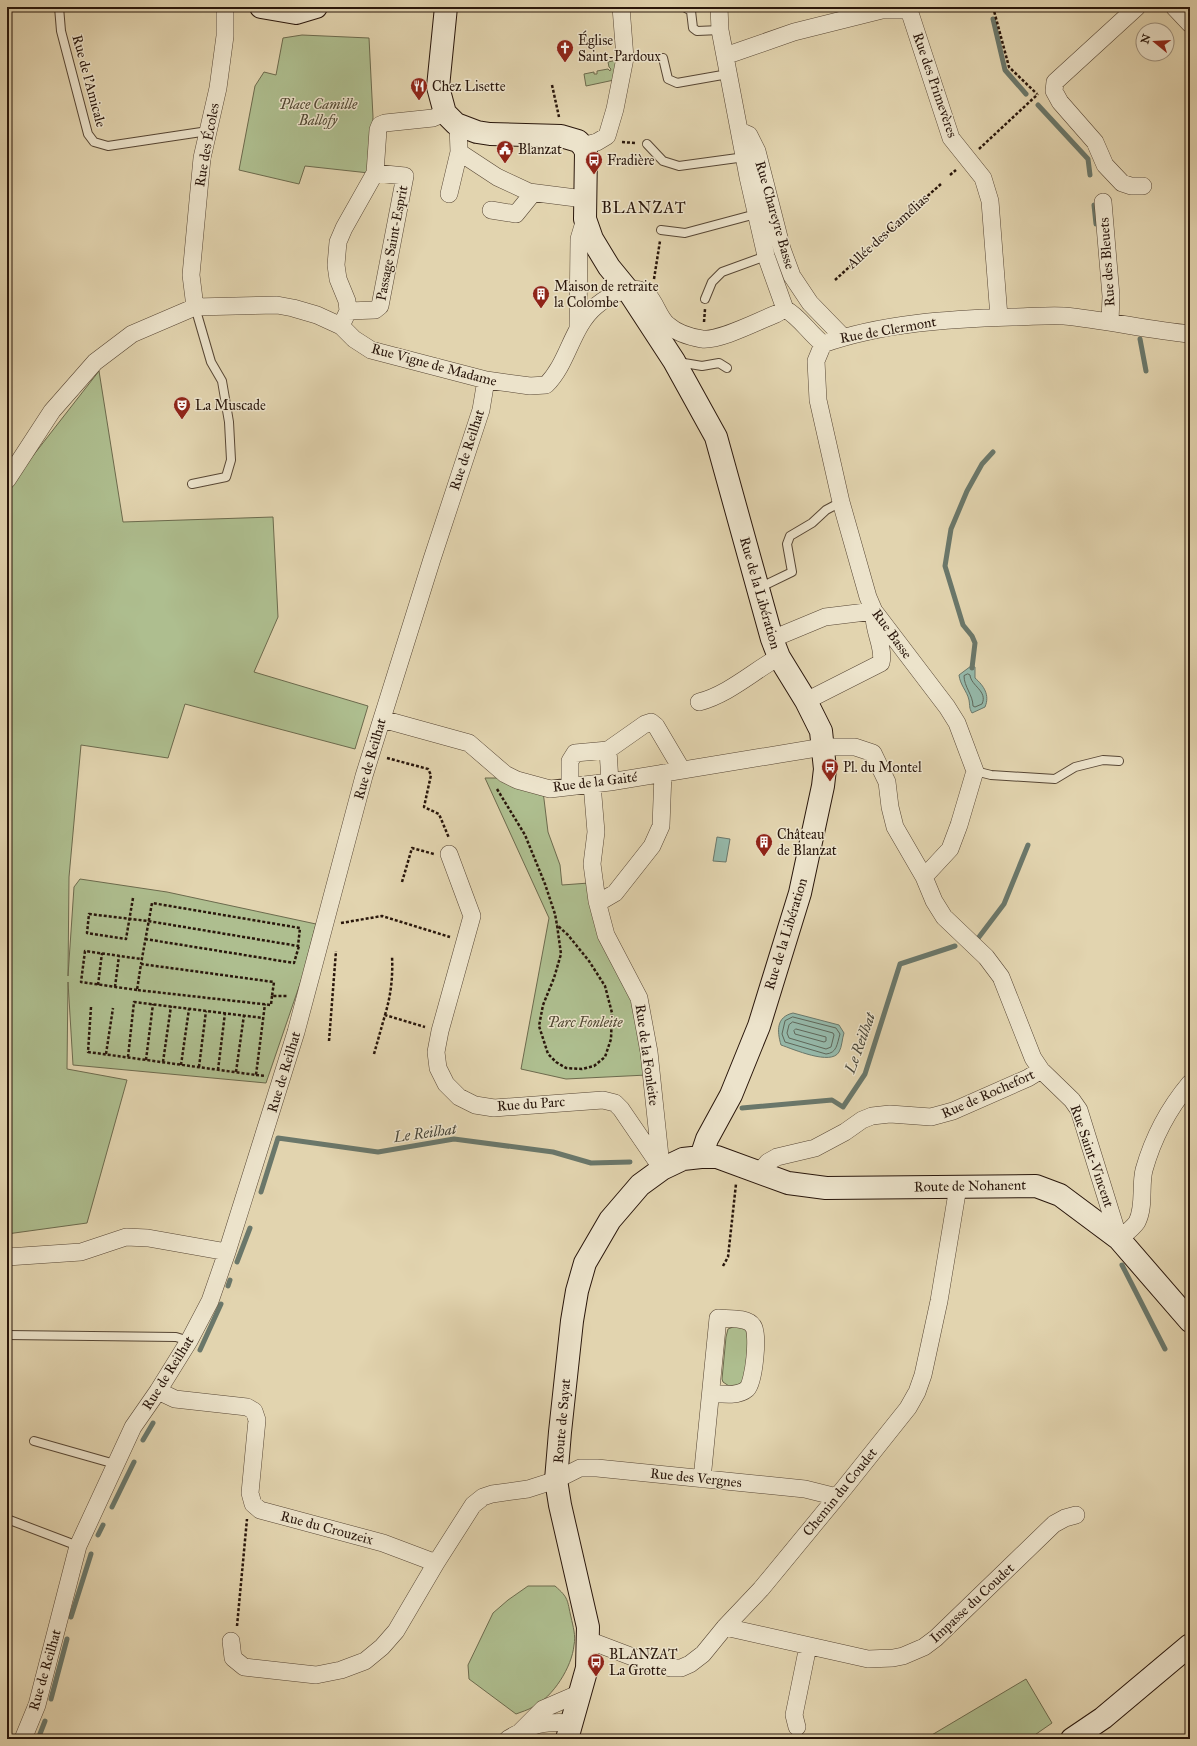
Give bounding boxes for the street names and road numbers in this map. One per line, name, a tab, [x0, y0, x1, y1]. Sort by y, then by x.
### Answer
street label: Rue des Primevères	[909, 30, 961, 140]
street label: Rue de l'Amicale	[68, 33, 110, 129]
street label: Rue des Écoles	[189, 101, 223, 188]
street label: Rue Chareyre Basse	[751, 159, 799, 271]
street label: Passage Saint-Esprit	[372, 184, 412, 302]
street label: Allée des Camélias	[843, 190, 932, 273]
street label: Rue des Bleuets	[1095, 217, 1119, 307]
street label: Rue de Clermont	[838, 313, 938, 347]
street label: Rue Vigne de Madame	[369, 340, 499, 390]
street label: Rue de Reilhat	[446, 407, 488, 492]
street label: Rue de la Libération	[736, 535, 784, 652]
street label: Rue Basse	[868, 606, 916, 662]
street label: Rue de Reilhat	[350, 716, 390, 802]
street label: Rue de la Gaité	[552, 768, 639, 796]
street label: Rue de la Libération	[761, 876, 811, 992]
street label: Rue de la Fonleite	[631, 1003, 663, 1107]
street label: Rue de Reilhat	[264, 1029, 304, 1115]
street label: Rue de Rochefort	[939, 1066, 1037, 1122]
street label: Rue du Parc	[496, 1093, 566, 1115]
street label: Rue Saint-Vincent	[1066, 1102, 1118, 1210]
street label: Route de Nohanent	[914, 1177, 1026, 1195]
street label: Rue de Reilhat	[139, 1333, 197, 1413]
street label: Route de Sayat	[550, 1378, 574, 1464]
street label: Chemin du Coudet	[799, 1444, 881, 1540]
street label: Rue des Vergnes	[649, 1465, 743, 1491]
street label: Rue du Crouzeix	[279, 1507, 376, 1549]
street label: Impasse du Coudet	[926, 1560, 1018, 1646]
street label: Rue de Reilhat	[25, 1627, 65, 1713]

